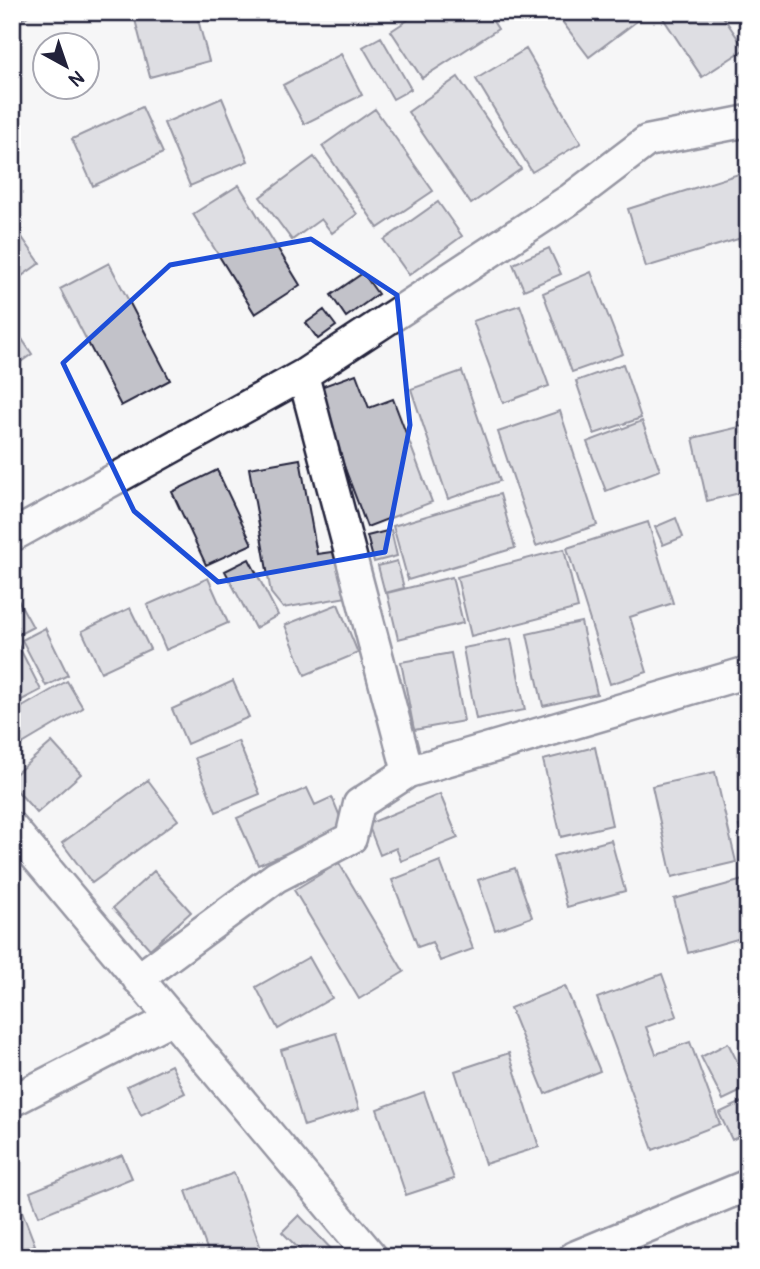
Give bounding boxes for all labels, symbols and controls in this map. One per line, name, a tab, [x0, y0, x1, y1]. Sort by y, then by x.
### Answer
north arrow	[32, 32, 102, 102]
text: N	[64, 65, 89, 92]

